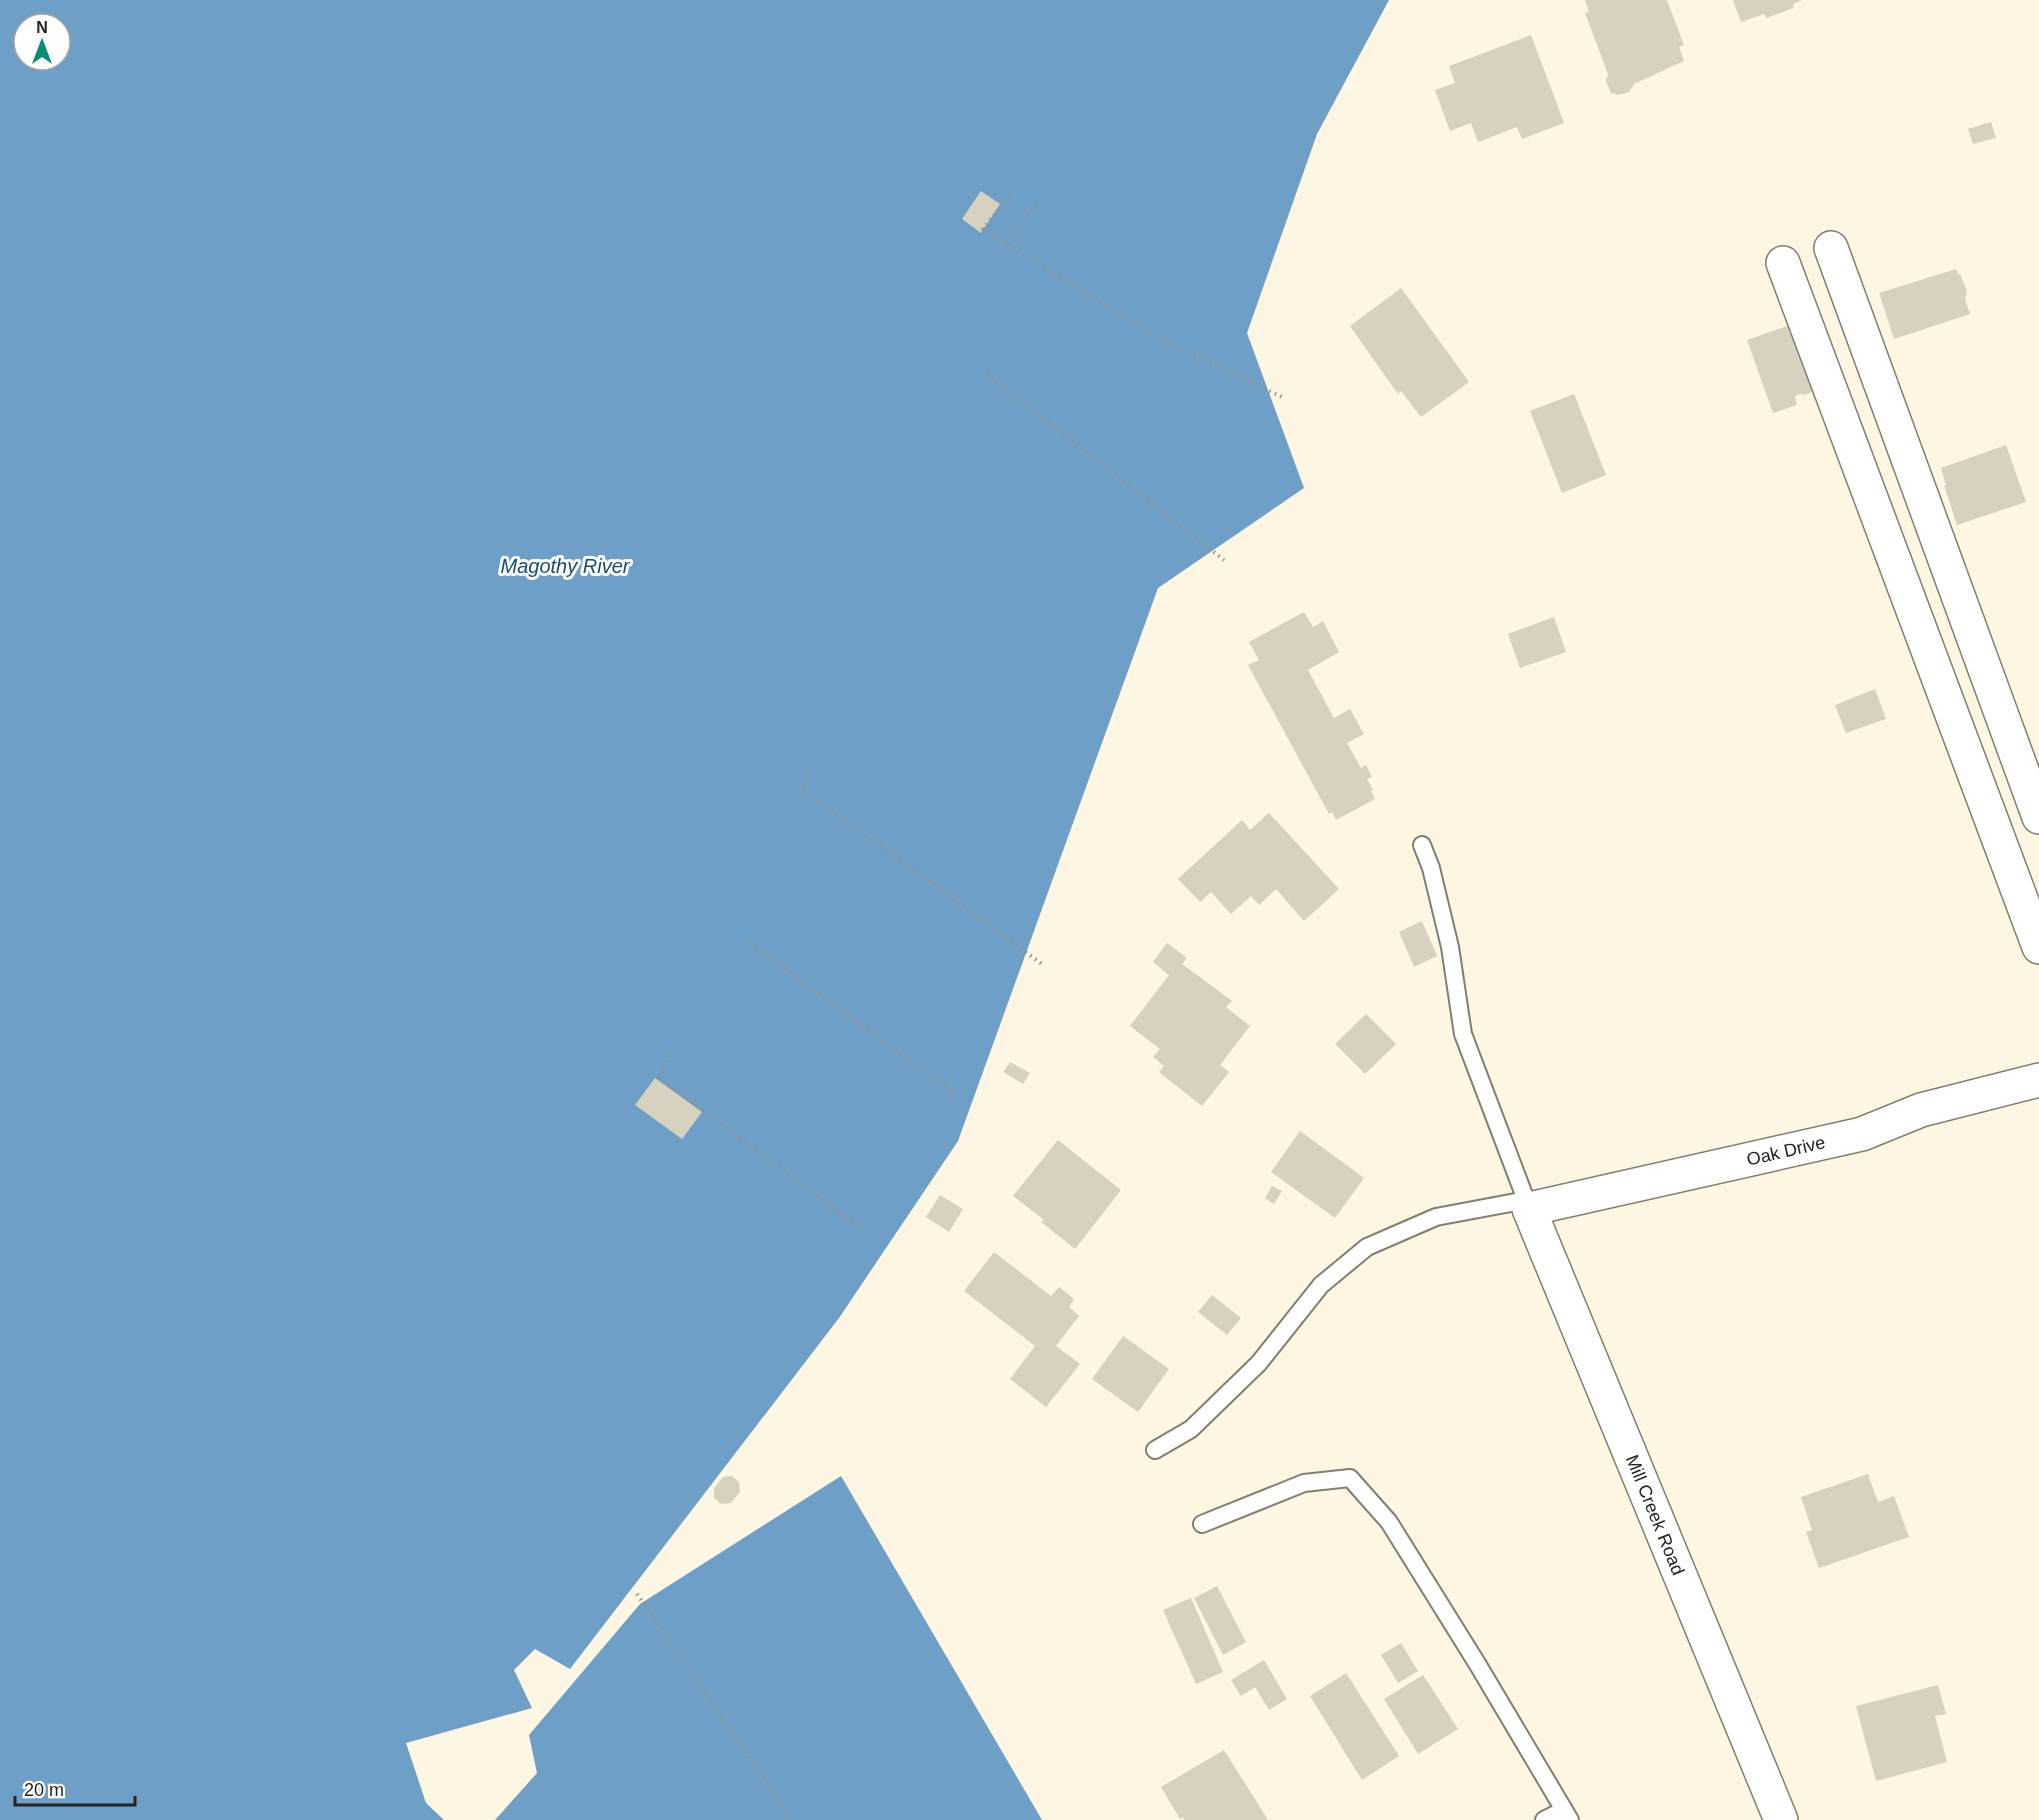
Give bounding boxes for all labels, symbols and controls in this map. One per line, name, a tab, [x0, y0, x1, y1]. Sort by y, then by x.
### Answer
north arrow	[12, 12, 72, 72]
text: N	[36, 19, 48, 36]
water label: Magothy River	[501, 555, 631, 577]
street label: Oak Drive	[1745, 1132, 1827, 1170]
street label: Mill Creek Road	[1622, 1452, 1688, 1578]
scale bar	[15, 1769, 135, 1807]
text: 20 m	[24, 1780, 64, 1800]

